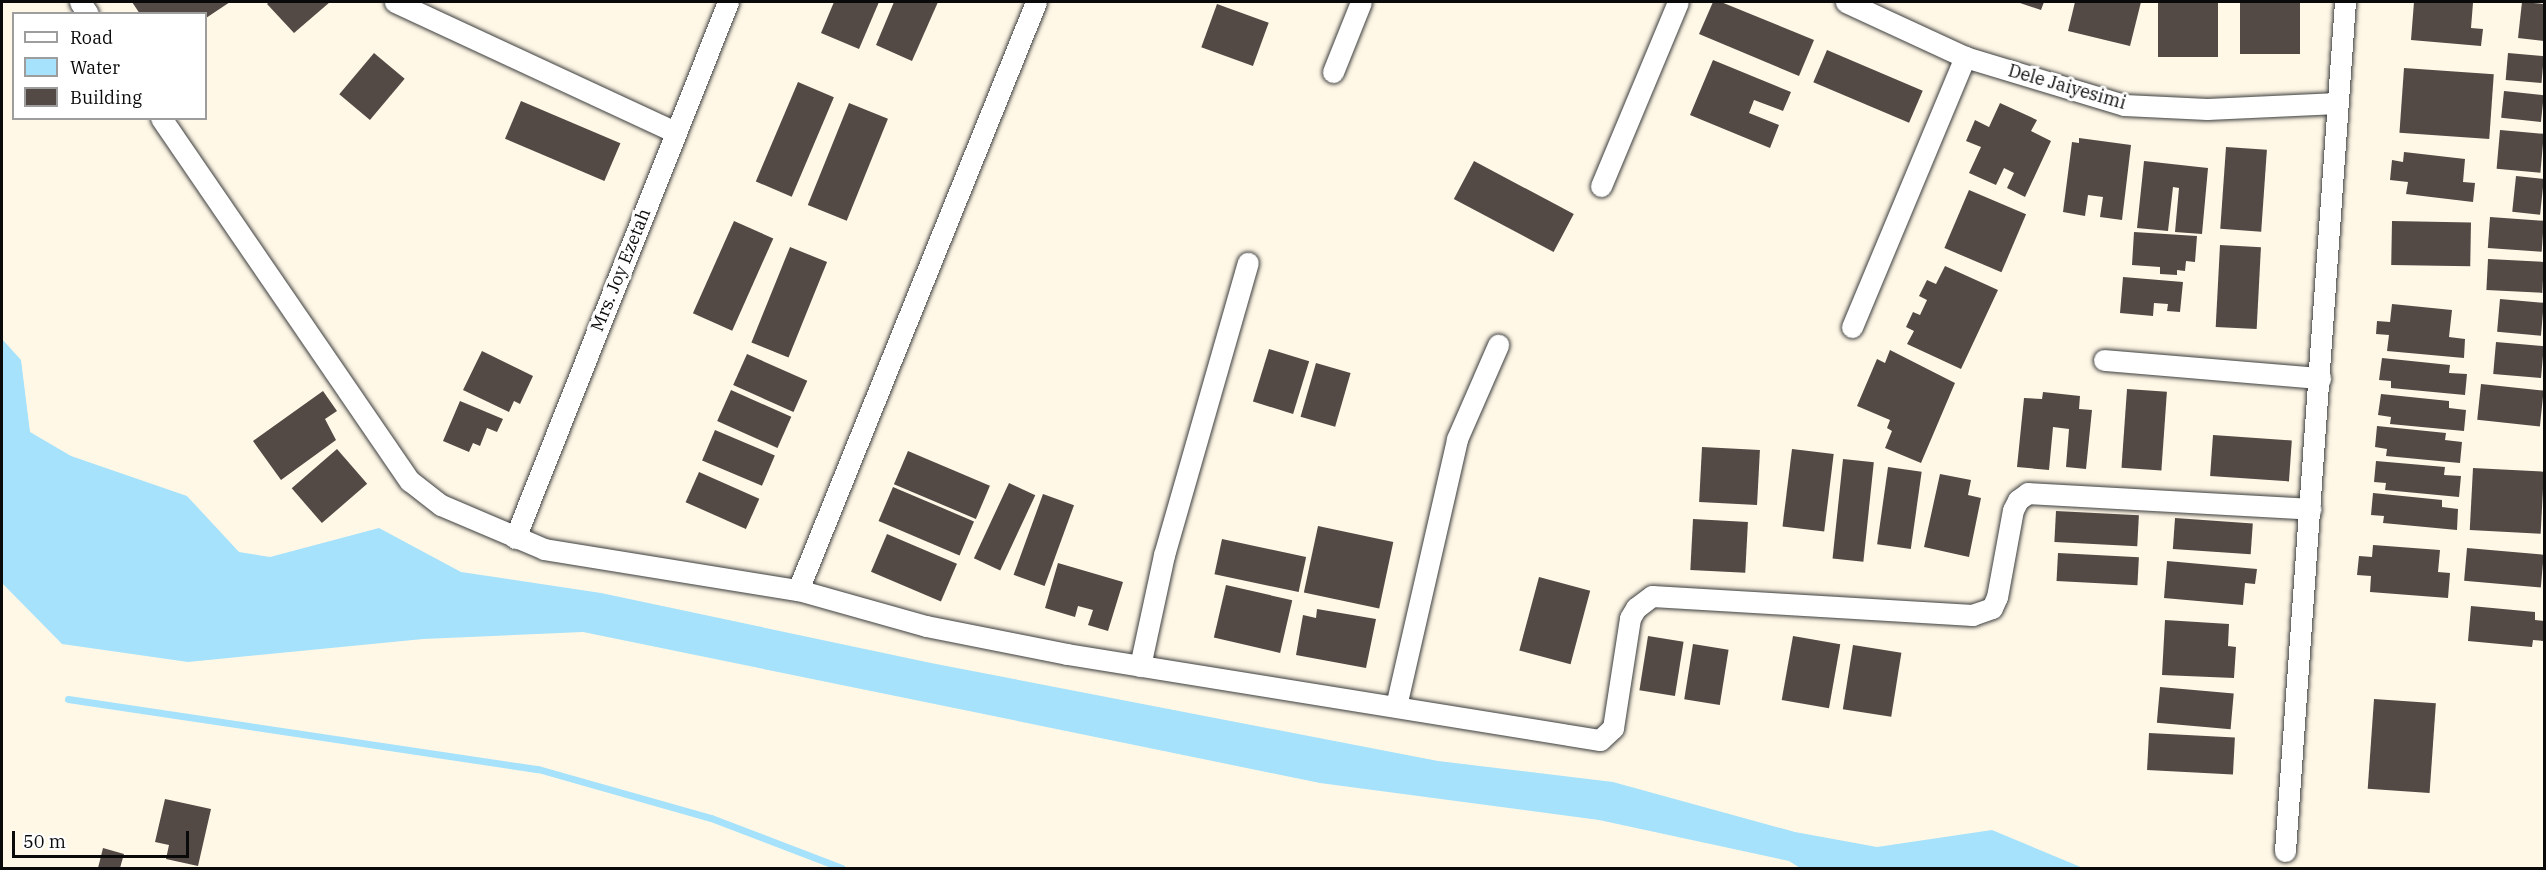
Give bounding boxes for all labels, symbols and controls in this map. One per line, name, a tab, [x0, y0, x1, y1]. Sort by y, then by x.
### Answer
legend	[12, 12, 207, 120]
text: Road	[70, 26, 113, 49]
text: Water	[70, 56, 120, 79]
street label: Dele Jaiyesimi	[2006, 60, 2128, 114]
text: Building	[70, 86, 142, 109]
street label: Mrs. Joy Ezetah	[587, 205, 655, 335]
scale bar	[15, 819, 192, 857]
text: 50 m	[23, 830, 66, 853]

